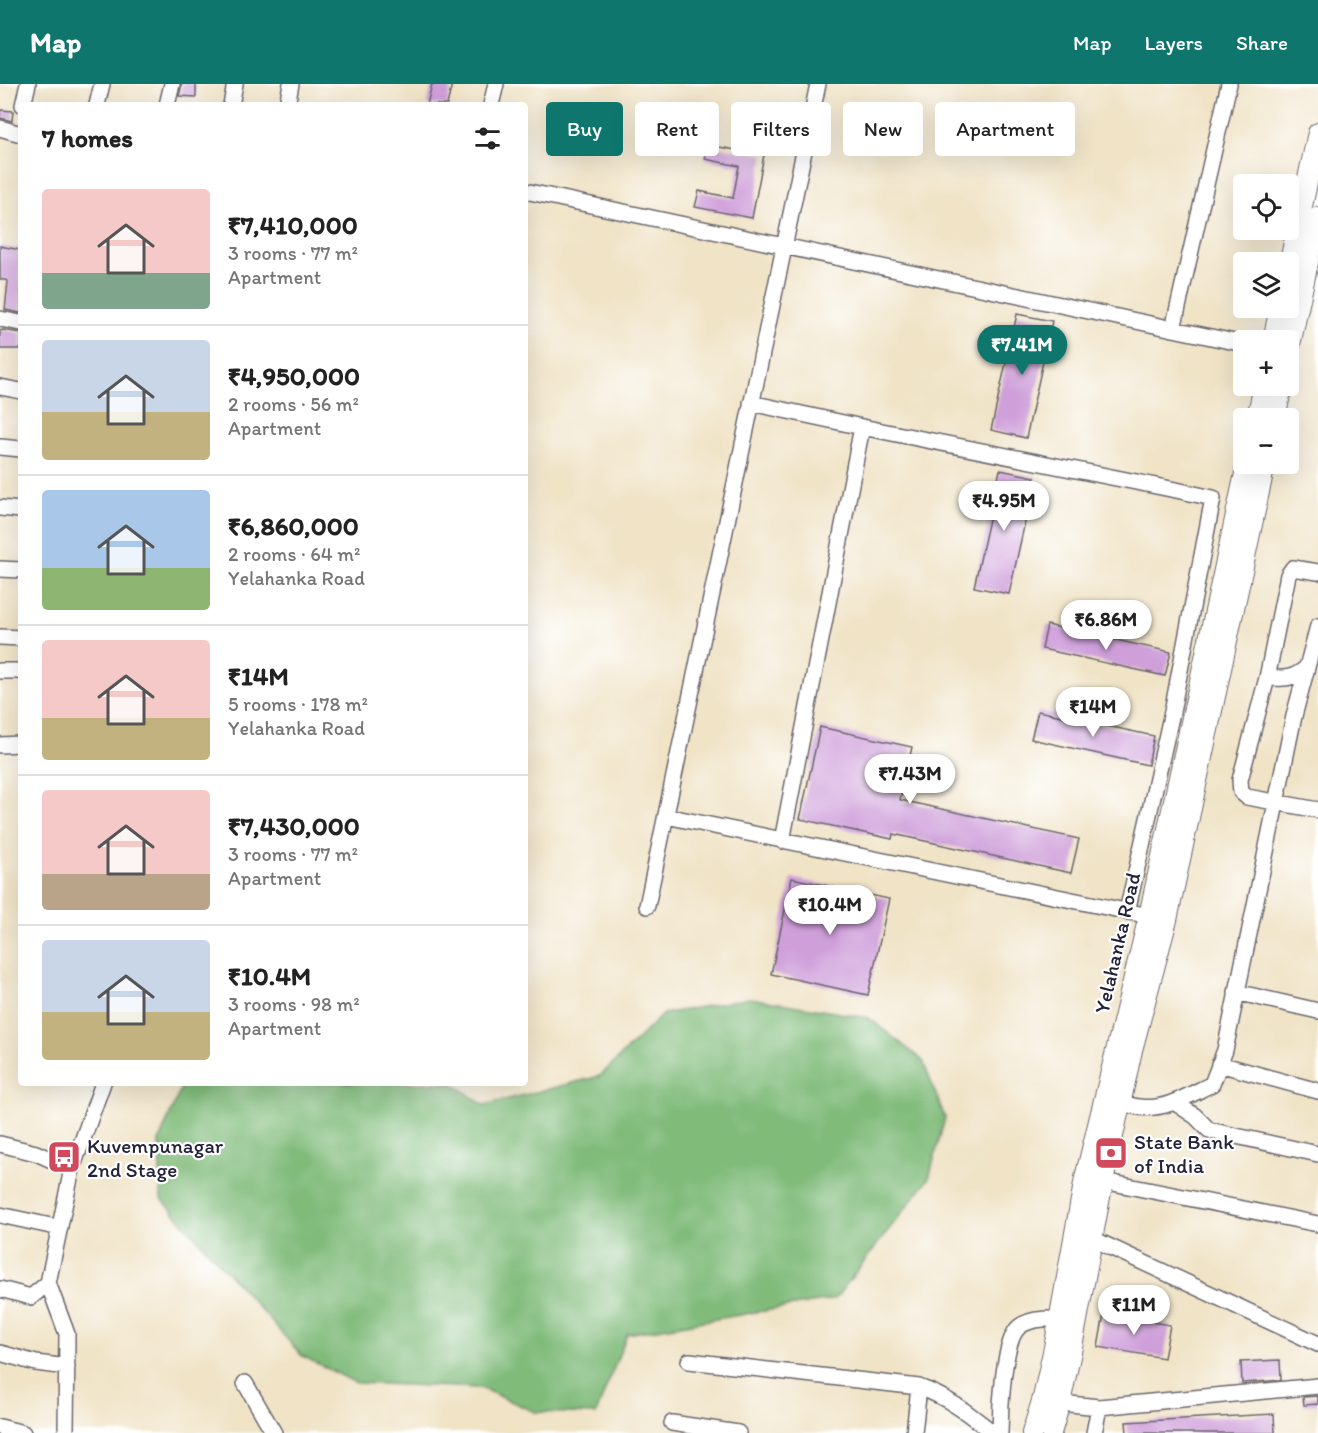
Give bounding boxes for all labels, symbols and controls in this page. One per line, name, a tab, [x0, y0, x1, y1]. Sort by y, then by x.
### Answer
text: Map	[30, 25, 81, 59]
text: Map	[1073, 30, 1112, 55]
text: Layers	[1145, 30, 1203, 55]
text: Share	[1236, 30, 1288, 55]
chip: Buy	[546, 102, 623, 156]
chip: Rent	[635, 102, 719, 156]
chip: Filters	[731, 102, 831, 156]
chip: New	[843, 102, 923, 156]
chip: Apartment	[935, 102, 1075, 156]
text: 7 homes	[42, 122, 133, 154]
icon: filters	[471, 122, 504, 155]
map controls	[1233, 174, 1299, 474]
button: locate	[1233, 174, 1299, 240]
text: ₹7,410,000	[228, 209, 358, 241]
icon: home	[90, 213, 162, 285]
text: 3 rooms · 77 m²	[228, 241, 358, 265]
button: layers	[1233, 252, 1299, 318]
text: Apartment	[228, 265, 321, 289]
pin: ₹7.41M	[973, 325, 1071, 376]
button: +	[1233, 330, 1299, 396]
text: ₹7.41M	[991, 332, 1053, 356]
text: ₹4,950,000	[228, 360, 360, 392]
icon: home	[90, 364, 162, 436]
text: 2 rooms · 56 m²	[228, 392, 359, 416]
button: −	[1233, 408, 1299, 474]
text: Apartment	[228, 416, 321, 440]
pin: ₹4.95M	[955, 481, 1053, 532]
text: ₹4.95M	[972, 488, 1036, 512]
text: ₹6,860,000	[228, 510, 359, 542]
icon: home	[90, 514, 162, 586]
text: 2 rooms · 64 m²	[228, 542, 360, 566]
text: Yelahanka Road	[228, 566, 365, 590]
pin: ₹6.86M	[1057, 600, 1155, 651]
text: ₹6.86M	[1075, 607, 1137, 631]
text: ₹14M	[228, 660, 289, 692]
icon: home	[90, 664, 162, 736]
pin: ₹14M	[1057, 687, 1129, 738]
text: 5 rooms · 178 m²	[228, 692, 368, 716]
text: ₹14M	[1070, 694, 1116, 718]
text: Yelahanka Road	[228, 716, 365, 740]
pin: ₹7.43M	[861, 754, 959, 805]
text: ₹7.43M	[878, 761, 942, 785]
text: ₹7,430,000	[228, 810, 360, 842]
icon: home	[90, 814, 162, 886]
text: 3 rooms · 77 m²	[228, 842, 358, 866]
text: Apartment	[228, 866, 321, 890]
street label: Yelahanka Road	[1089, 870, 1145, 1016]
pin: ₹10.4M	[781, 885, 879, 936]
text: ₹10.4M	[798, 892, 862, 916]
text: ₹10.4M	[228, 960, 311, 992]
icon: home	[90, 964, 162, 1036]
text: 3 rooms · 98 m²	[228, 992, 360, 1016]
text: Apartment	[228, 1016, 321, 1040]
place label: State Bank of India	[1134, 1129, 1234, 1178]
place label: Kuvempunagar 2nd Stage	[87, 1133, 224, 1182]
bank icon: State Bank of India	[1093, 1135, 1129, 1171]
bus stop icon: Kuvempunagar 2nd Stage	[46, 1139, 82, 1175]
pin: ₹11M	[1098, 1285, 1170, 1336]
text: ₹11M	[1112, 1292, 1156, 1316]

